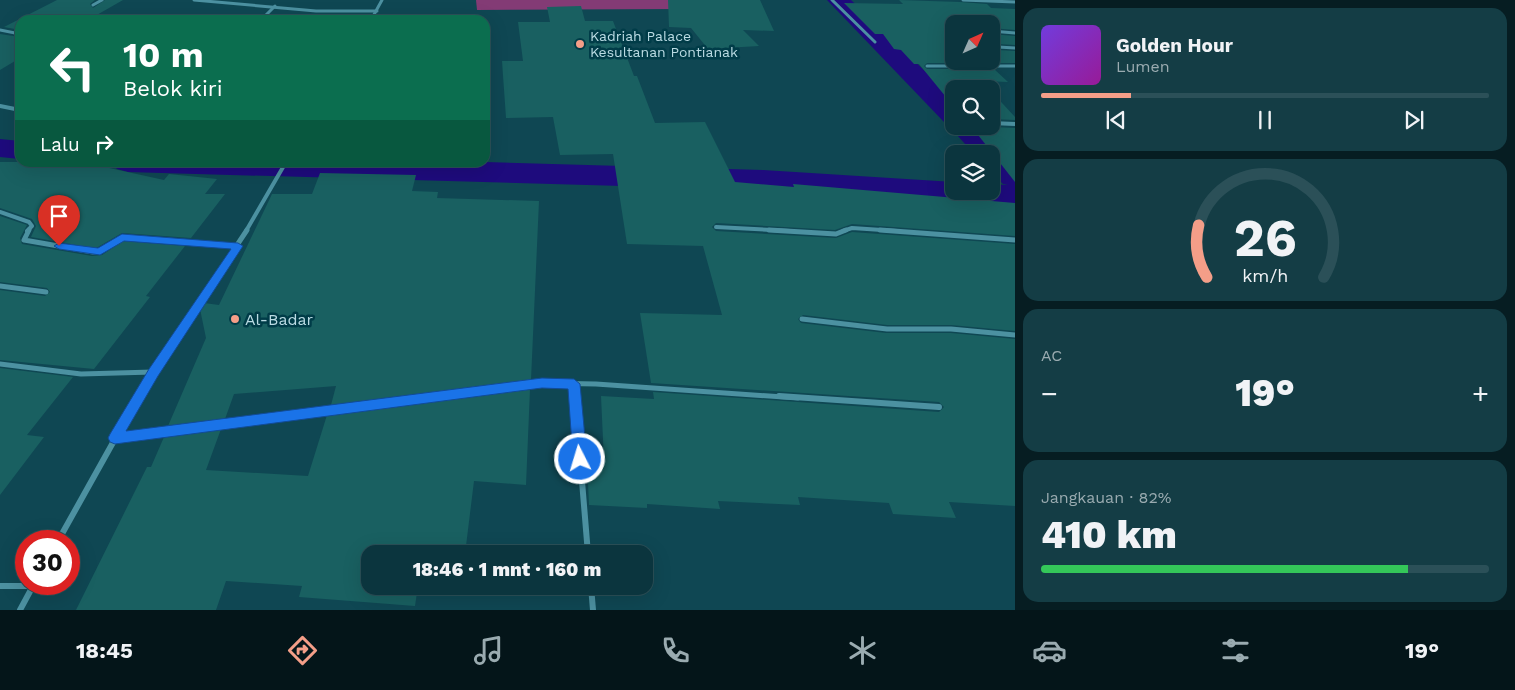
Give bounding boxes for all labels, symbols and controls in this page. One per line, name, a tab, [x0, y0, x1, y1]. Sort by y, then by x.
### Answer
north arrow	[945, 15, 1000, 70]
map controls	[945, 15, 1000, 200]
place label: Kadriah Palace Kesultanan Pontianak	[590, 28, 738, 60]
text: 10 m	[123, 34, 204, 76]
text: Golden Hour	[1116, 34, 1233, 57]
icon: left	[40, 35, 105, 100]
marker: Kadriah Palace Kesultanan Pontianak	[574, 38, 586, 50]
text: Lumen	[1116, 57, 1170, 76]
text: Belok kiri	[123, 76, 223, 101]
button: search	[945, 80, 1000, 135]
icon: previous	[1102, 106, 1130, 134]
icon: pause	[1251, 106, 1279, 134]
icon: next	[1400, 106, 1428, 134]
icon: right	[90, 130, 118, 158]
text: Lalu	[40, 133, 80, 156]
button: layers	[945, 145, 1000, 200]
pin	[38, 195, 80, 246]
icon: arrive	[45, 202, 73, 230]
text: 26	[1233, 208, 1297, 269]
text: km/h	[1242, 265, 1288, 286]
place label: Al-Badar	[245, 310, 314, 329]
marker: Al-Badar	[229, 313, 241, 325]
text: AC	[1041, 346, 1062, 365]
text: 19°	[1235, 371, 1295, 415]
text: −	[1041, 377, 1058, 410]
text: +	[1472, 377, 1489, 410]
position arrow	[553, 432, 605, 484]
text: Jangkauan · 82%	[1041, 488, 1171, 507]
text: 410 km	[1041, 513, 1177, 557]
speed limit sign: 30	[15, 530, 80, 595]
text: 18:46 · 1 mnt · 160 m	[413, 558, 601, 581]
icon: directions	[285, 633, 320, 668]
icon: music	[471, 633, 506, 668]
icon: phone	[658, 633, 693, 668]
icon: climate	[845, 633, 880, 668]
icon: car	[1032, 633, 1067, 668]
icon: filters	[1218, 633, 1253, 668]
text: 18:45	[76, 638, 133, 663]
text: 19°	[1405, 638, 1439, 663]

